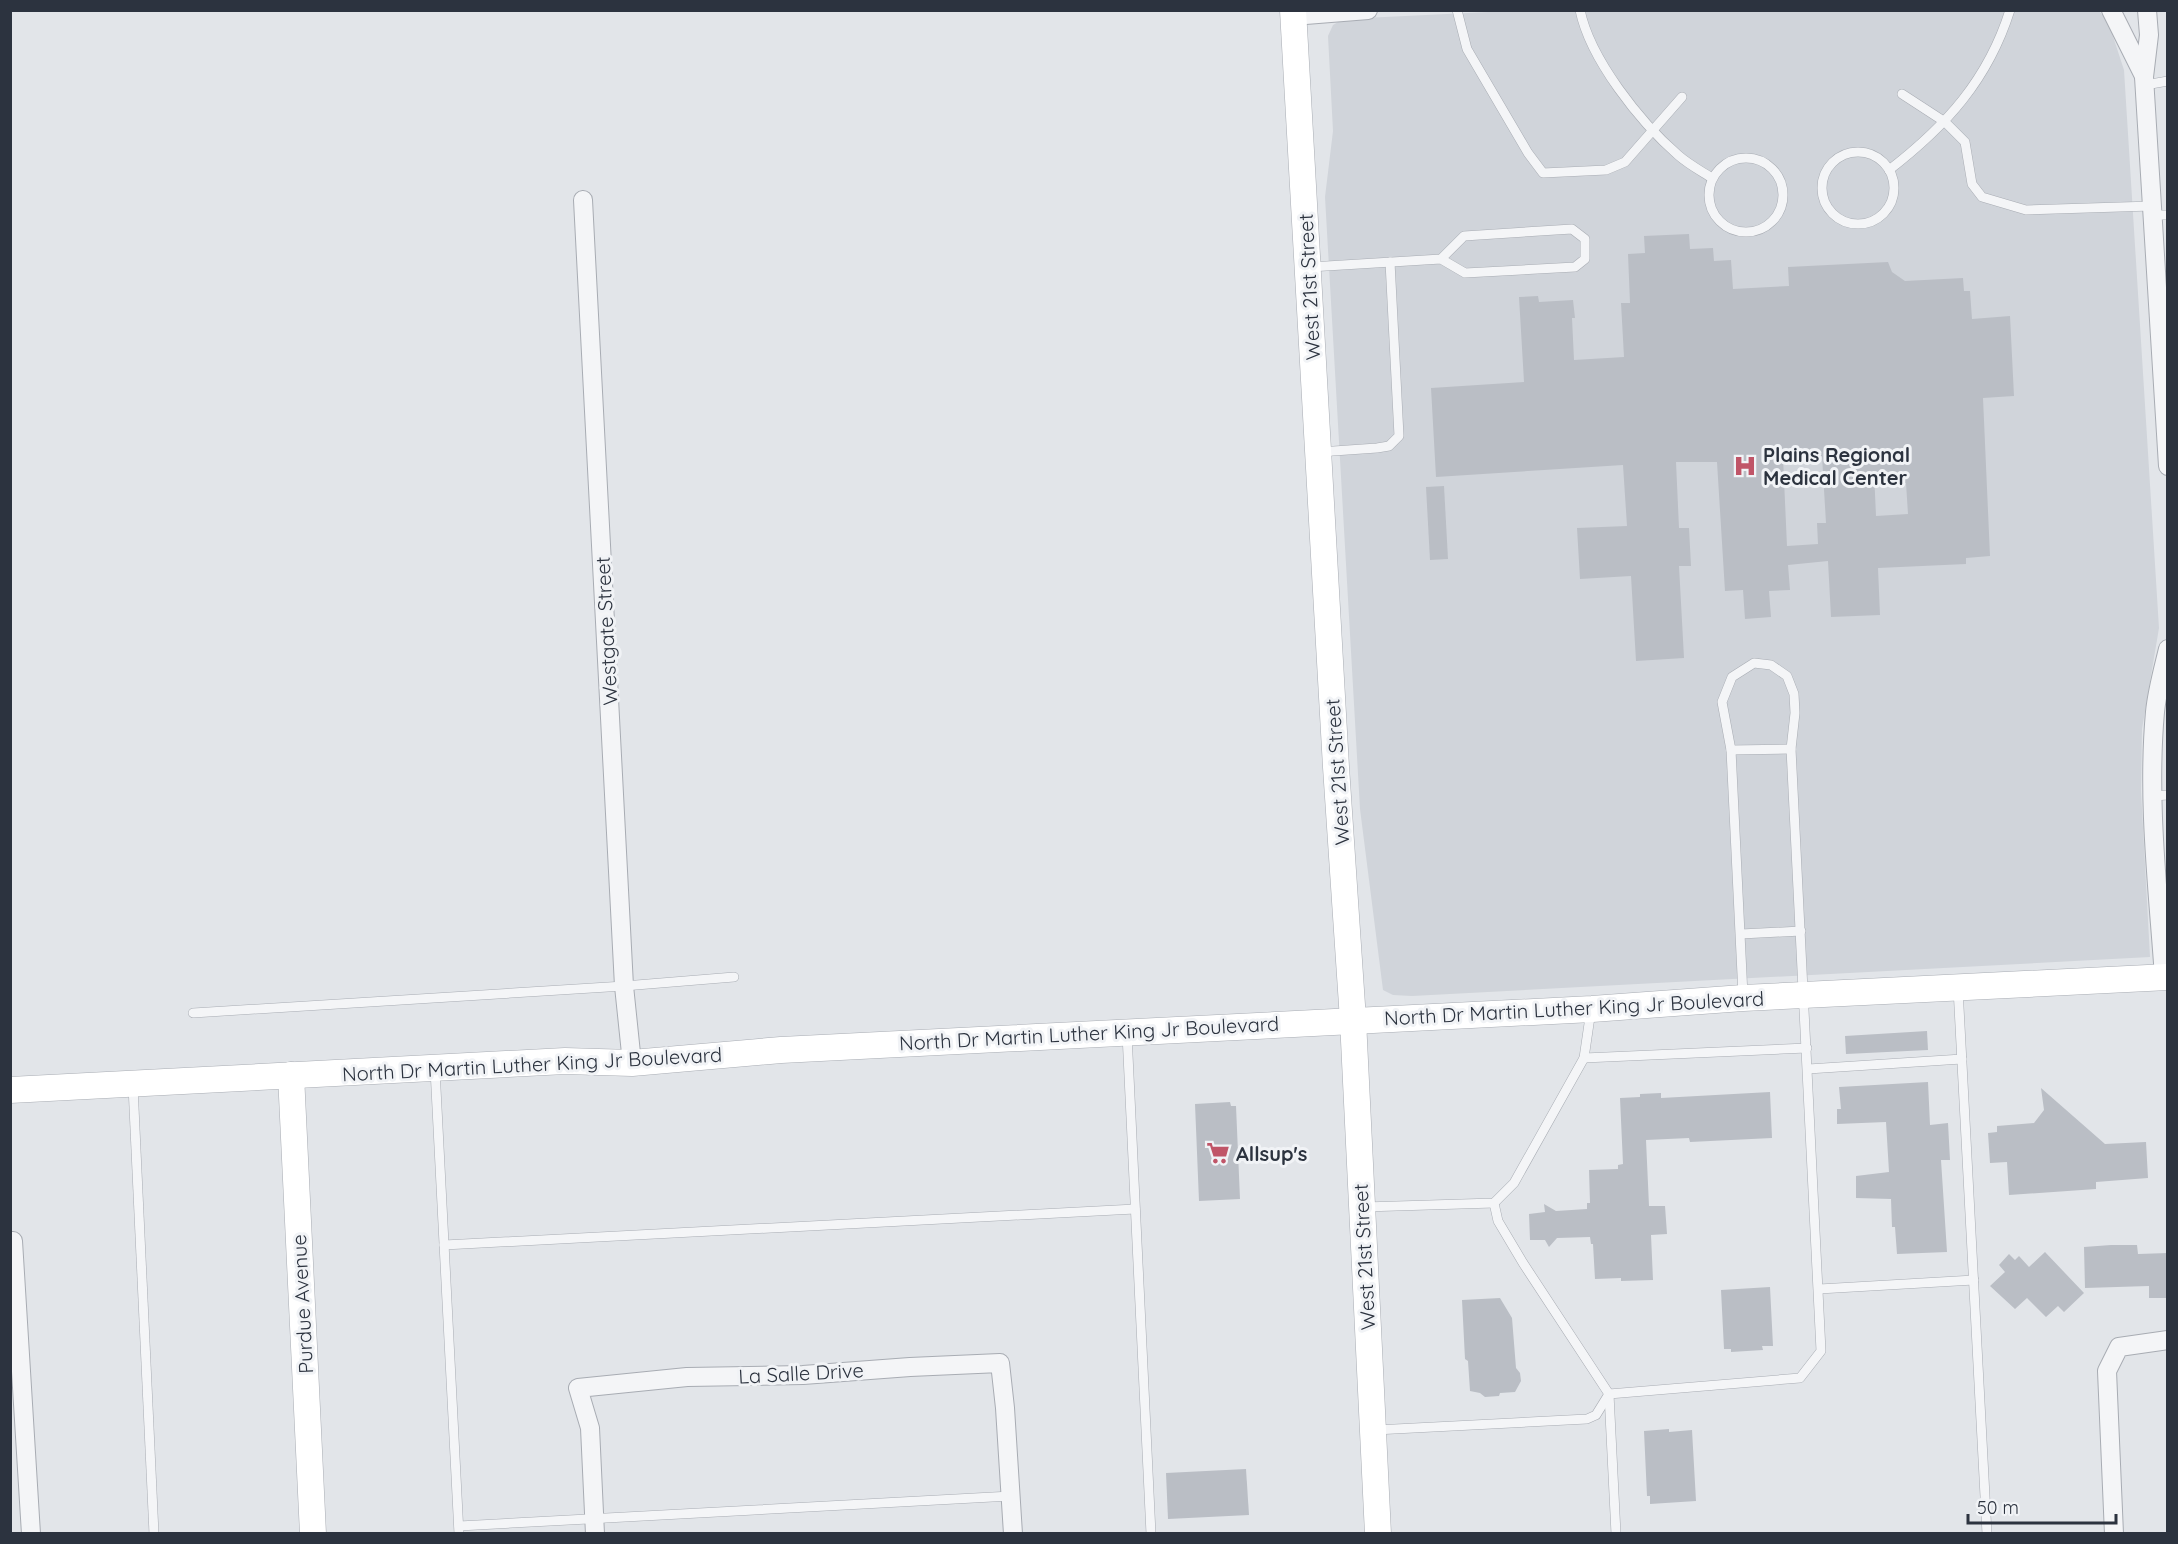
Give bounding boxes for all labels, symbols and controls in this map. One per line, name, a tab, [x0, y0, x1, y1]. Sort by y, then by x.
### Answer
street label: West 21st Street	[1293, 213, 1325, 361]
place label: Plains Regional Medical Center	[1763, 442, 1910, 490]
hospital icon: Plains Regional Medical Center	[1732, 453, 1758, 479]
street label: Westgate Street	[590, 556, 622, 706]
street label: West 21st Street	[1319, 698, 1355, 846]
street label: North Dr Martin Luther King Jr Boulevard	[1383, 986, 1765, 1030]
street label: North Dr Martin Luther King Jr Boulevard	[898, 1011, 1280, 1055]
street label: North Dr Martin Luther King Jr Boulevard	[341, 1042, 723, 1086]
supermarket icon: Allsup's	[1205, 1140, 1231, 1166]
place label: Allsup's	[1236, 1141, 1307, 1166]
street label: West 21st Street	[1348, 1183, 1380, 1331]
street label: Purdue Avenue	[286, 1234, 318, 1374]
street label: La Salle Drive	[738, 1357, 864, 1389]
scale bar	[1968, 1487, 2116, 1525]
text: 50 m	[1977, 1496, 2019, 1519]

